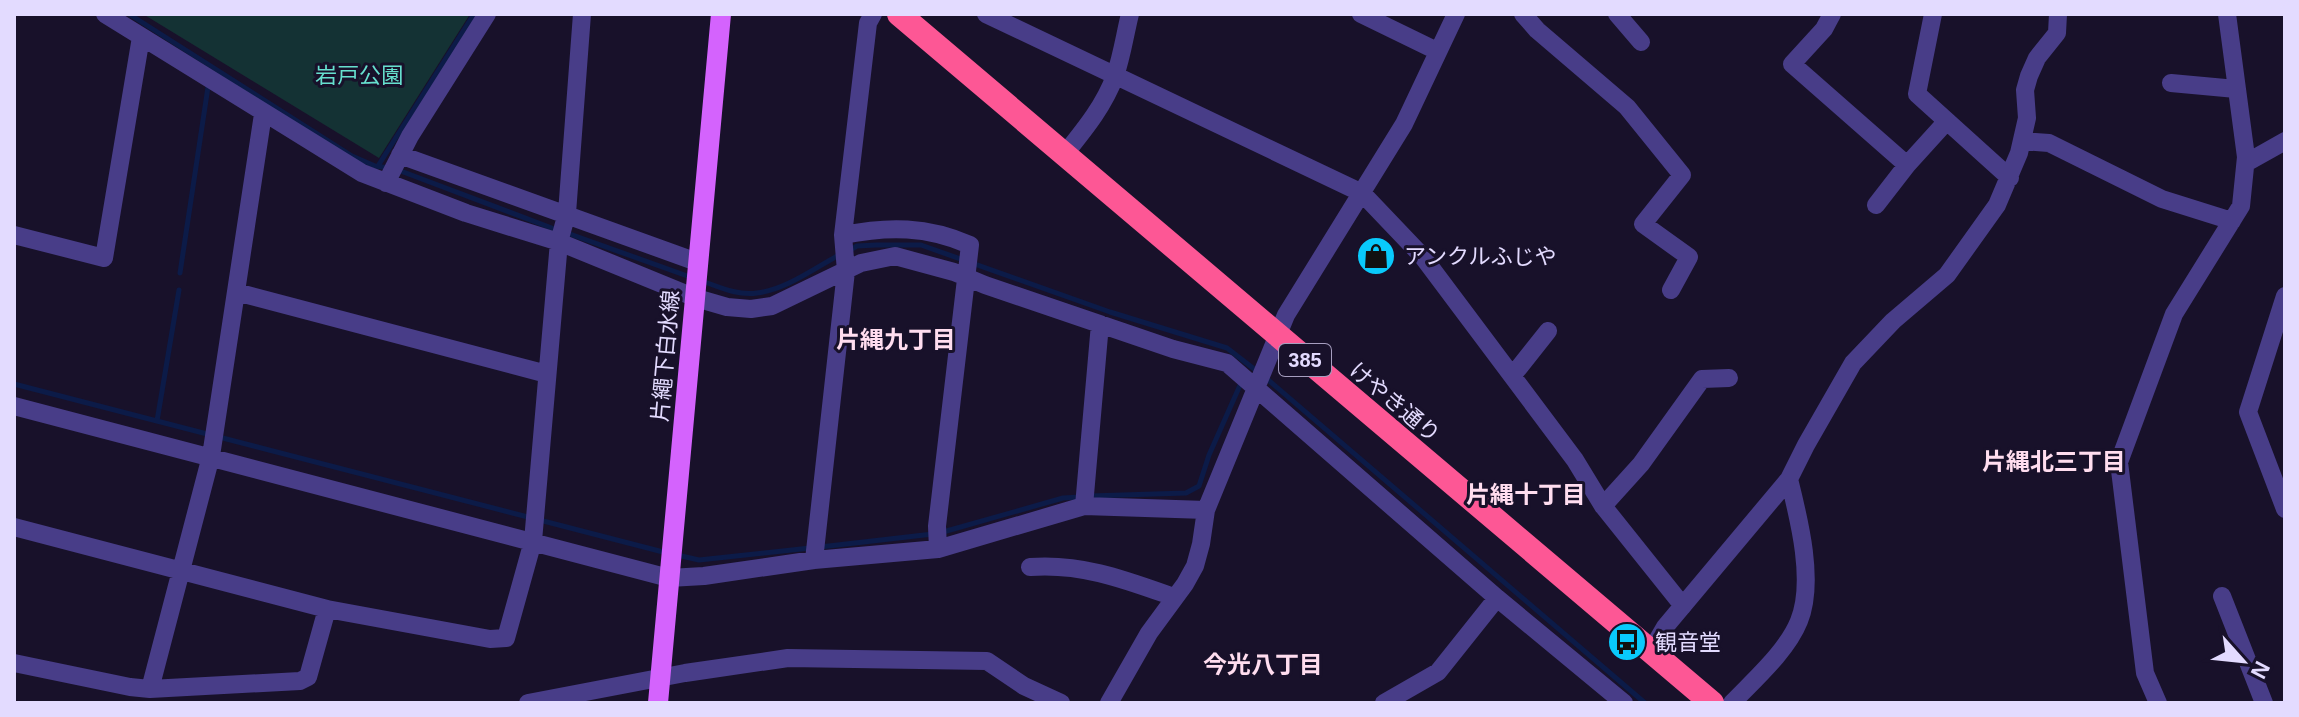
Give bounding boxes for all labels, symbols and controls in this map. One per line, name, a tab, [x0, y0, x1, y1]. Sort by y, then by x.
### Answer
park label: 岩戸公園	[315, 63, 403, 88]
shop icon: アンクルふじや	[1355, 235, 1397, 277]
place label: アンクルふじや	[1404, 244, 1556, 269]
street label: 片繩下白水線	[647, 289, 684, 423]
district label: 片縄九丁目	[836, 326, 956, 353]
road number: 385	[1279, 344, 1331, 376]
street label: けやき通り	[1345, 357, 1445, 447]
district label: 片縄北三丁目	[1982, 448, 2126, 475]
district label: 片縄十丁目	[1466, 481, 1586, 508]
bus stop icon: 観音堂	[1606, 621, 1648, 663]
north arrow	[2203, 621, 2283, 701]
place label: 観音堂	[1655, 630, 1721, 655]
district label: 今光八丁目	[1203, 651, 1323, 678]
text: N	[2246, 657, 2275, 683]

